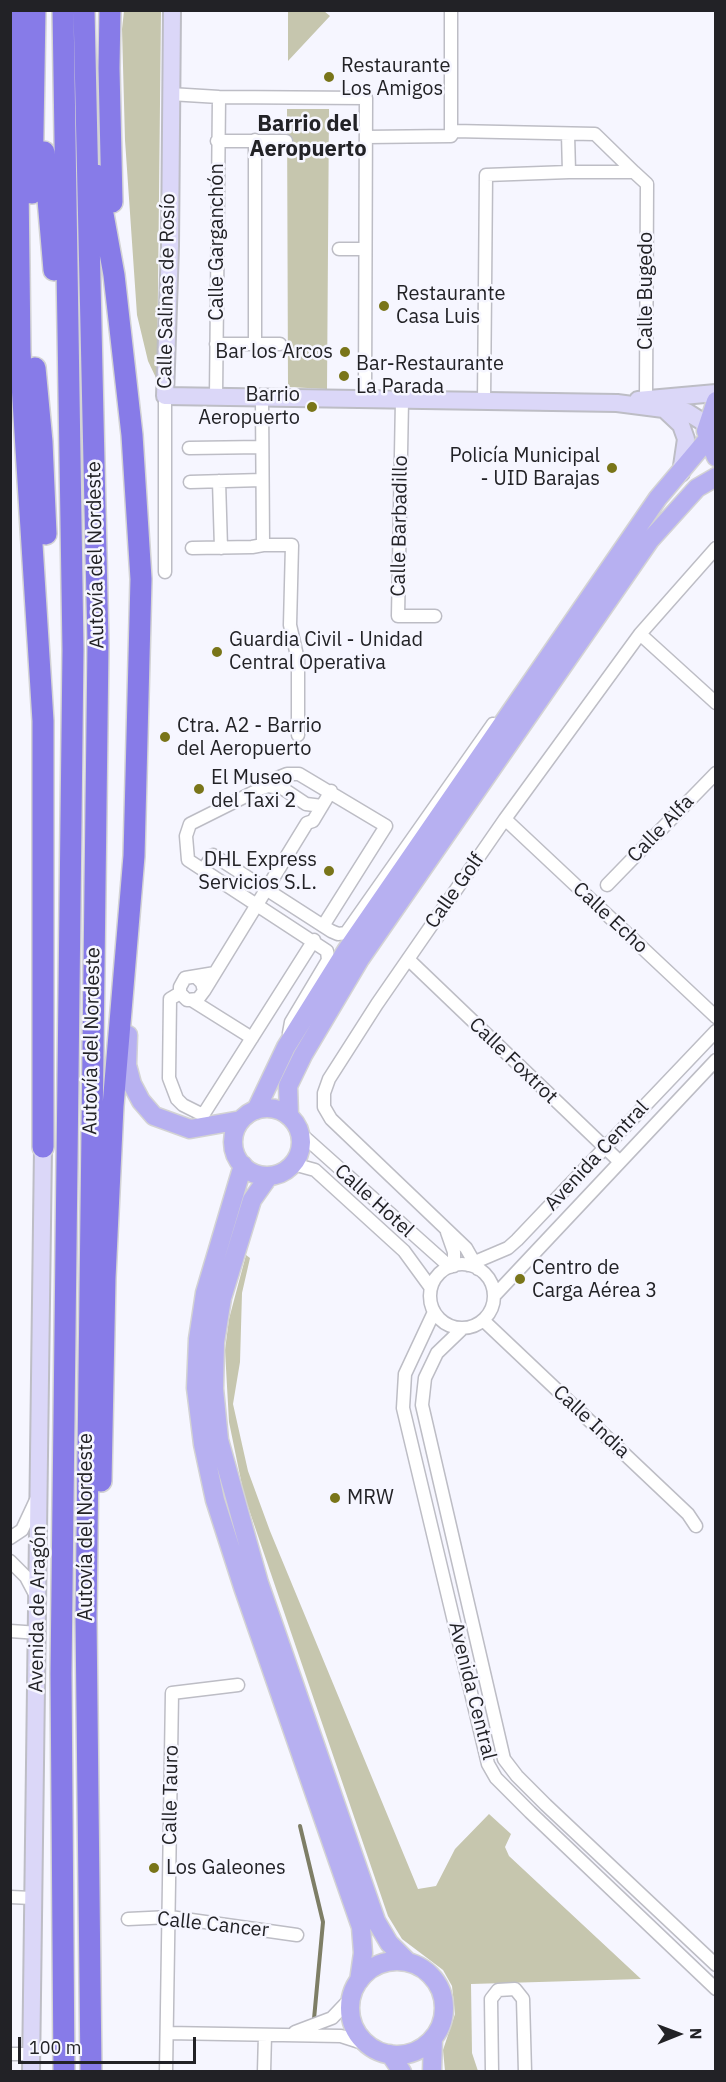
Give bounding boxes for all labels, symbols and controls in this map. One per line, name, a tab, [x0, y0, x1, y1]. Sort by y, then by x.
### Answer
place label: Restaurante Los Amigos	[341, 54, 450, 101]
marker: Restaurante Los Amigos	[322, 70, 336, 84]
district label: Barrio del Aeropuerto	[249, 112, 367, 164]
street label: Calle Garganchón	[205, 163, 229, 321]
street label: Calle Salinas de Rosío	[153, 193, 181, 389]
street label: Calle Bugedo	[634, 232, 658, 350]
place label: Restaurante Casa Luis	[396, 282, 505, 329]
marker: Restaurante Casa Luis	[377, 299, 391, 313]
place label: Bar los Arcos	[215, 340, 333, 364]
marker: Bar los Arcos	[338, 345, 352, 359]
place label: Bar-Restaurante La Parada	[356, 352, 504, 399]
marker: Bar-Restaurante La Parada	[337, 369, 351, 383]
place label: Barrio Aeropuerto	[198, 383, 300, 430]
marker: Barrio Aeropuerto	[305, 400, 319, 414]
place label: Policía Municipal - UID Barajas	[449, 444, 600, 491]
street label: Calle Barbadillo	[387, 455, 413, 597]
street label: Autovía del Nordeste	[82, 461, 110, 649]
marker: Policía Municipal - UID Barajas	[605, 461, 619, 475]
place label: Guardia Civil - Unidad Central Operativa	[229, 628, 423, 675]
marker: Guardia Civil - Unidad Central Operativa	[210, 645, 224, 659]
place label: Ctra. A2 - Barrio del Aeropuerto	[177, 714, 322, 761]
marker: Ctra. A2 - Barrio del Aeropuerto	[158, 730, 172, 744]
place label: El Museo del Taxi 2	[211, 766, 296, 813]
marker: El Museo del Taxi 2	[192, 782, 206, 796]
street label: Calle Alfa	[623, 790, 699, 868]
place label: DHL Express Servicios S.L.	[198, 848, 317, 895]
street label: Calle Golf	[420, 849, 490, 933]
marker: DHL Express Servicios S.L.	[322, 864, 336, 878]
street label: Calle Echo	[568, 877, 652, 959]
street label: Autovía del Nordeste	[78, 947, 106, 1135]
street label: Calle Foxtrot	[464, 1013, 562, 1109]
street label: Avenida Central	[540, 1096, 654, 1216]
street label: Calle Hotel	[329, 1159, 419, 1243]
place label: Centro de Carga Aérea 3	[532, 1256, 657, 1303]
marker: Centro de Carga Aérea 3	[513, 1272, 527, 1286]
street label: Calle India	[548, 1380, 634, 1464]
street label: Autovía del Nordeste	[74, 1433, 98, 1621]
place label: MRW	[347, 1486, 394, 1510]
marker: MRW	[328, 1491, 342, 1505]
street label: Avenida de Aragón	[25, 1525, 51, 1693]
street label: Avenida Central	[443, 1619, 501, 1763]
street label: Calle Tauro	[158, 1745, 184, 1845]
place label: Los Galeones	[166, 1856, 286, 1880]
marker: Los Galeones	[147, 1861, 161, 1875]
street label: Calle Cancer	[156, 1907, 270, 1943]
north arrow	[648, 2004, 708, 2064]
scale bar	[21, 2025, 200, 2063]
text: N	[686, 2028, 706, 2040]
text: 100 m	[29, 2036, 81, 2059]

